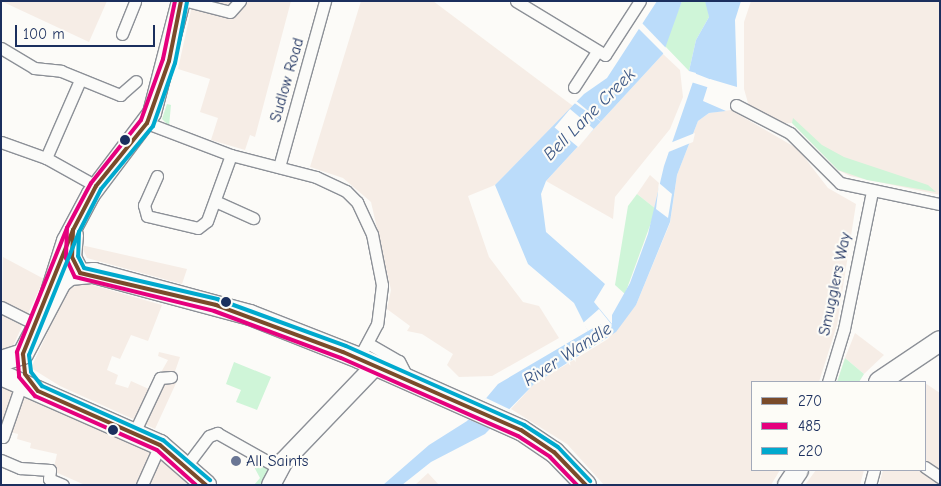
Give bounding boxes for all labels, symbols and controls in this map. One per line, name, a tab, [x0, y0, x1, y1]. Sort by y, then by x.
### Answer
scale bar	[18, 15, 158, 47]
text: 100 m	[23, 25, 65, 43]
street label: Sudlow Road	[266, 36, 308, 124]
water label: Bell Lane Creek	[539, 64, 641, 166]
unlabelled marker	[120, 135, 130, 145]
street label: Smugglers Way	[815, 231, 855, 337]
unlabelled marker	[221, 297, 231, 307]
water label: River Wandle	[520, 318, 616, 392]
legend	[751, 381, 926, 471]
text: 270	[798, 392, 822, 410]
text: 485	[798, 417, 821, 435]
unlabelled marker	[108, 425, 118, 435]
text: 220	[798, 442, 823, 460]
place label: All Saints	[246, 451, 308, 471]
marker: All Saints	[230, 455, 242, 467]

